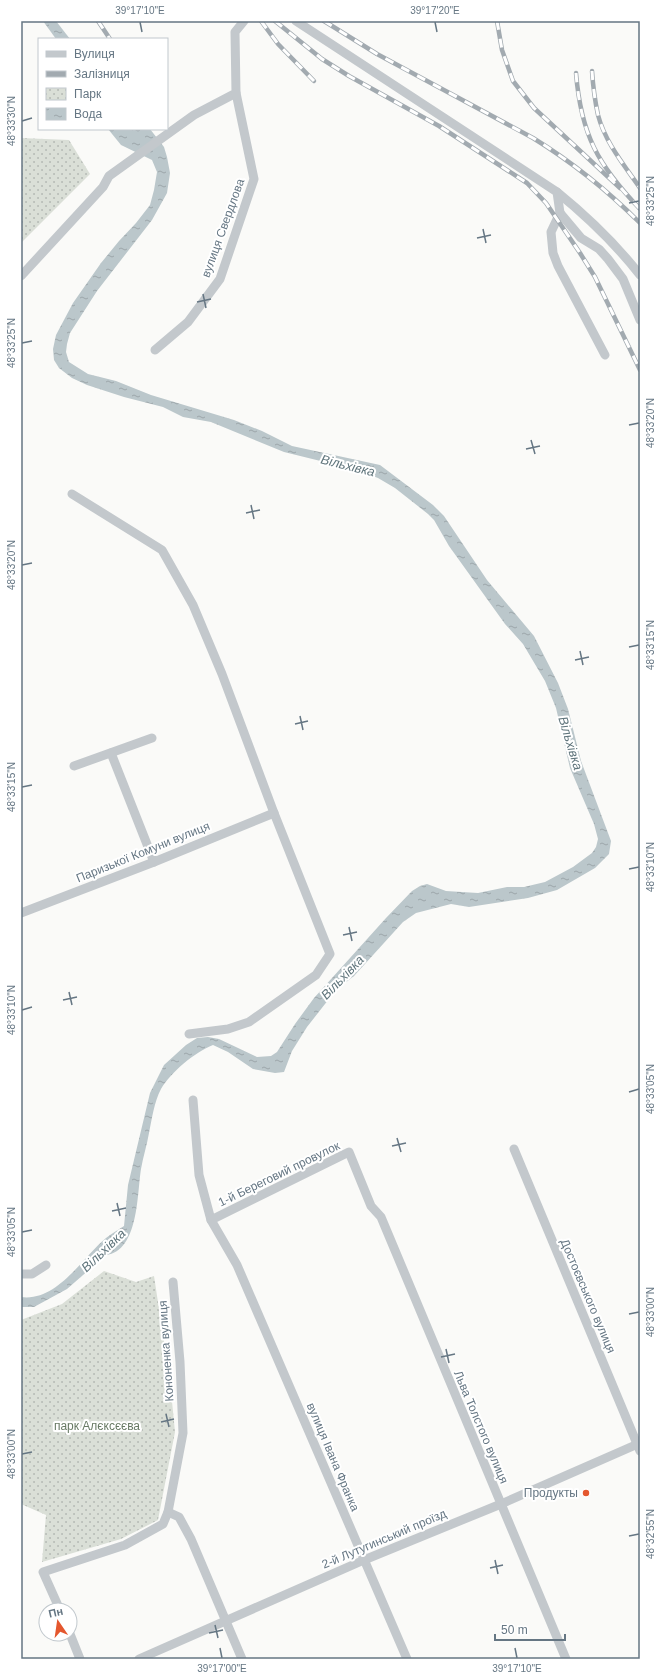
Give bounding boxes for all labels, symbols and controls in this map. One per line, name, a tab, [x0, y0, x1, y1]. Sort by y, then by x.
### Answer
text: 39°17'10"E	[115, 5, 165, 16]
text: 39°17'20"E	[410, 5, 460, 16]
legend	[38, 38, 168, 130]
text: Вулиця	[74, 47, 115, 61]
text: Залізниця	[74, 67, 130, 81]
text: Парк	[74, 87, 102, 101]
text: 48°33'30"N	[6, 96, 17, 146]
text: Вода	[74, 107, 102, 121]
street label: вулиця Свердлова	[199, 176, 247, 279]
text: 48°33'25"N	[645, 176, 656, 226]
text: 48°33'25"N	[6, 318, 17, 368]
text: 48°33'20"N	[645, 398, 656, 448]
water label: Вільхівка	[319, 452, 377, 479]
text: 48°33'20"N	[6, 540, 17, 590]
text: 48°33'15"N	[645, 620, 656, 670]
water label: Вільхівка	[555, 715, 586, 772]
text: 48°33'15"N	[6, 762, 17, 812]
street label: Паризької Комуни вулиця	[74, 819, 212, 885]
text: 48°33'10"N	[645, 842, 656, 892]
water label: Вільхівка	[318, 952, 367, 1002]
text: 48°33'10"N	[6, 985, 17, 1035]
text: 48°33'05"N	[645, 1064, 656, 1114]
street label: 1-й Береговий провулок	[216, 1138, 343, 1210]
text: 48°33'05"N	[6, 1207, 17, 1257]
water label: Вільхівка	[78, 1226, 128, 1275]
street label: Достоєвського вулиця	[558, 1237, 618, 1355]
text: 48°33'00"N	[645, 1287, 656, 1337]
street label: Кононенка вулиця	[155, 1300, 177, 1402]
street label: Льва Толстого вулиця	[451, 1368, 511, 1486]
street label: вулиця Івана Франка	[304, 1401, 362, 1514]
park label: парк Алєксєєва	[54, 1419, 140, 1433]
text: 48°33'00"N	[6, 1429, 17, 1479]
place label: Продукты	[524, 1486, 578, 1500]
marker: Продукты	[581, 1488, 591, 1498]
street label: 2-й Лутугинський проїзд	[320, 1506, 448, 1572]
text: 48°32'55"N	[645, 1509, 656, 1559]
north arrow	[38, 1602, 78, 1642]
text: Пн	[47, 1605, 64, 1620]
scale bar	[495, 1616, 565, 1642]
text: 50 m	[501, 1623, 528, 1637]
text: 39°17'00"E	[197, 1663, 247, 1674]
text: 39°17'10"E	[492, 1663, 542, 1674]

